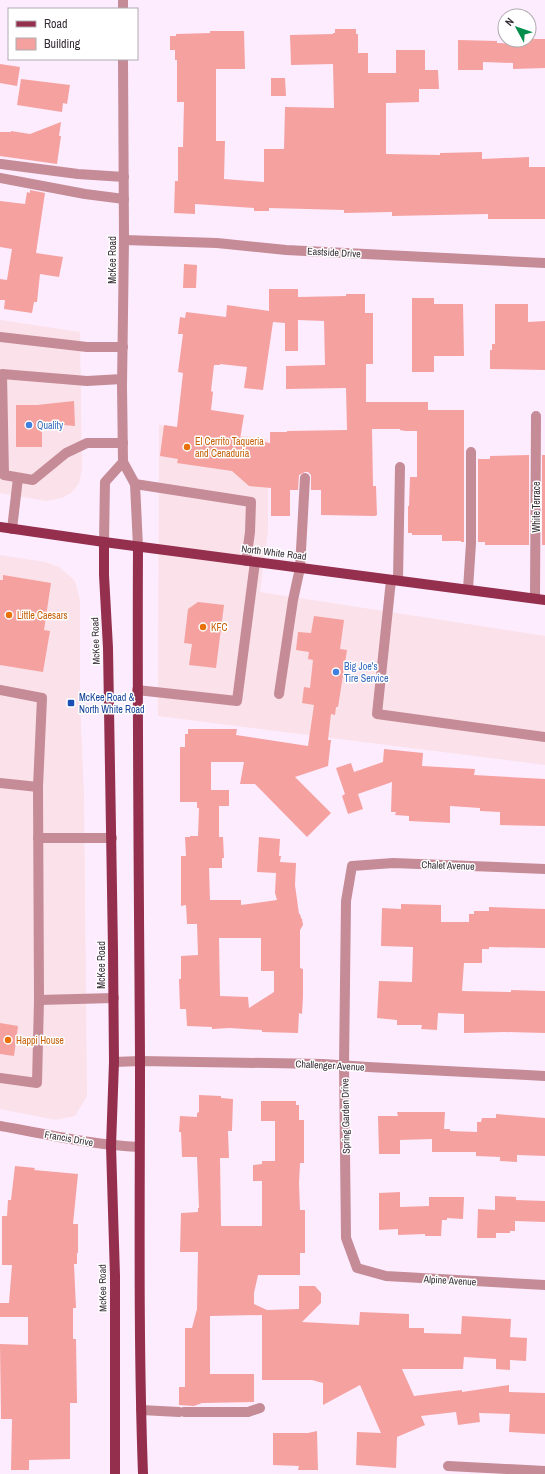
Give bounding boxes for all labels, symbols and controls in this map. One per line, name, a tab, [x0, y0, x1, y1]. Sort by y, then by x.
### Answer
legend	[8, 8, 138, 60]
north arrow	[497, 8, 537, 48]
text: N	[502, 15, 517, 29]
text: Road	[44, 16, 68, 32]
text: Building	[44, 36, 81, 52]
street label: McKee Road	[106, 236, 119, 284]
street label: Eastside Drive	[307, 245, 362, 260]
place label: Quality	[37, 419, 64, 432]
marker: Quality	[24, 420, 34, 430]
place label: El Cerrito Taqueria and Cenaduria	[195, 435, 264, 460]
marker: El Cerrito Taqueria and Cenaduria	[182, 442, 192, 452]
street label: White Terrace	[530, 481, 543, 532]
street label: North White Road	[241, 542, 307, 563]
place label: Little Caesars	[17, 609, 68, 622]
marker: Little Caesars	[4, 610, 14, 620]
street label: McKee Road	[88, 617, 103, 665]
place label: KFC	[211, 621, 227, 634]
marker: KFC	[198, 622, 208, 632]
place label: Big Joe's Tire Service	[344, 660, 389, 685]
marker: Big Joe's Tire Service	[331, 667, 341, 677]
place label: McKee Road & North White Road	[79, 691, 145, 716]
marker: McKee Road & North White Road	[66, 698, 76, 708]
street label: Chalet Avenue	[421, 858, 475, 873]
street label: McKee Road	[95, 941, 108, 989]
place label: Happi House	[16, 1034, 64, 1047]
marker: Happi House	[3, 1035, 13, 1045]
street label: Challenger Avenue	[295, 1057, 365, 1074]
street label: Spring Garden Drive	[338, 1078, 353, 1154]
street label: Francis Drive	[44, 1128, 95, 1149]
street label: McKee Road	[96, 1264, 109, 1312]
street label: Alpine Avenue	[422, 1273, 477, 1288]

